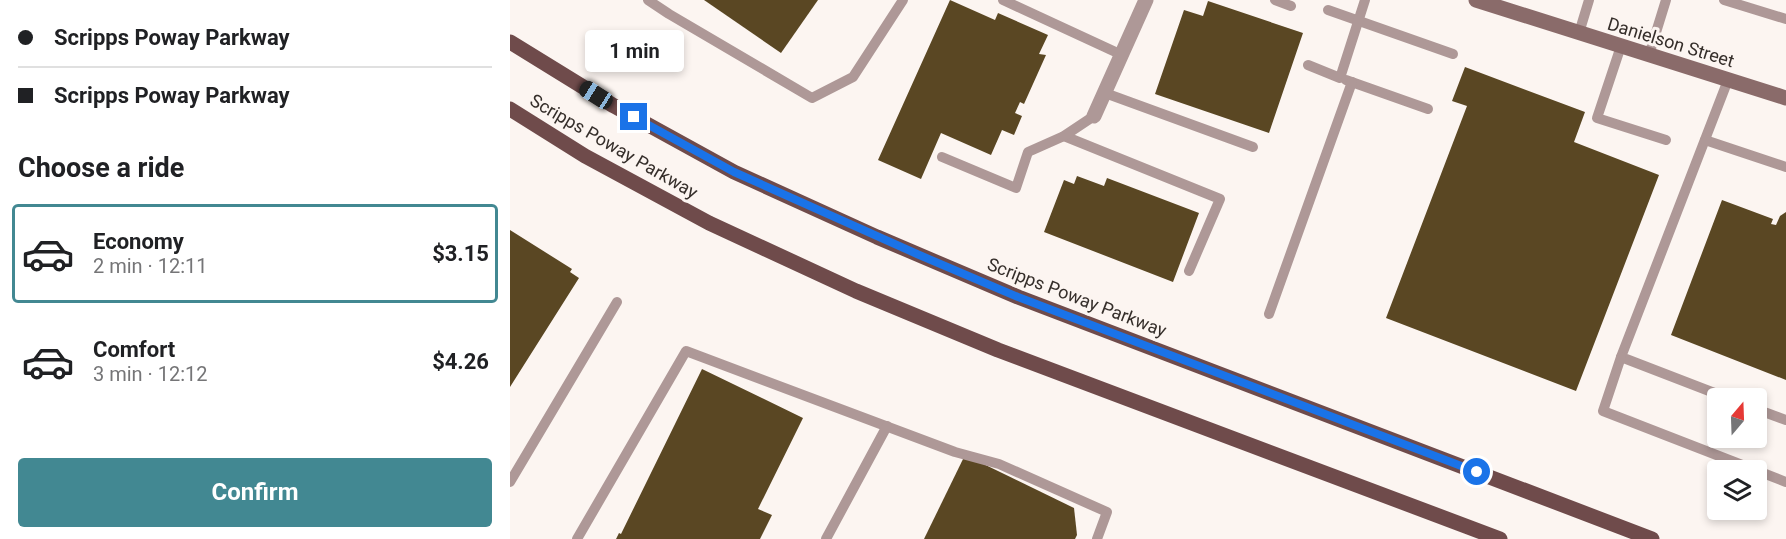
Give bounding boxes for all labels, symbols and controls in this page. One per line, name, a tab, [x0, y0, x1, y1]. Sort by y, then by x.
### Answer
street label: Danielson Street	[1605, 13, 1737, 71]
text: Scripps Poway Parkway	[54, 25, 290, 50]
callout: 1 min	[584, 30, 684, 72]
text: 1 min	[609, 39, 660, 63]
car	[576, 78, 616, 112]
text: Scripps Poway Parkway	[54, 83, 290, 108]
street label: Scripps Poway Parkway	[526, 89, 702, 203]
route end	[620, 103, 647, 130]
text: Choose a ride	[18, 152, 184, 184]
icon: car	[21, 227, 75, 281]
text: Economy	[93, 229, 184, 254]
text: $3.15	[432, 241, 489, 266]
street label: Scripps Poway Parkway	[984, 253, 1170, 341]
text: 2 min · 12:11	[93, 254, 208, 278]
icon: car	[21, 335, 75, 389]
text: Comfort	[93, 337, 175, 362]
text: $4.26	[432, 349, 489, 374]
text: 3 min · 12:12	[93, 362, 208, 386]
north arrow	[1707, 388, 1767, 448]
map controls	[1707, 388, 1767, 520]
button: Confirm	[18, 458, 492, 527]
route start	[1463, 458, 1490, 485]
button: layers	[1707, 460, 1767, 520]

